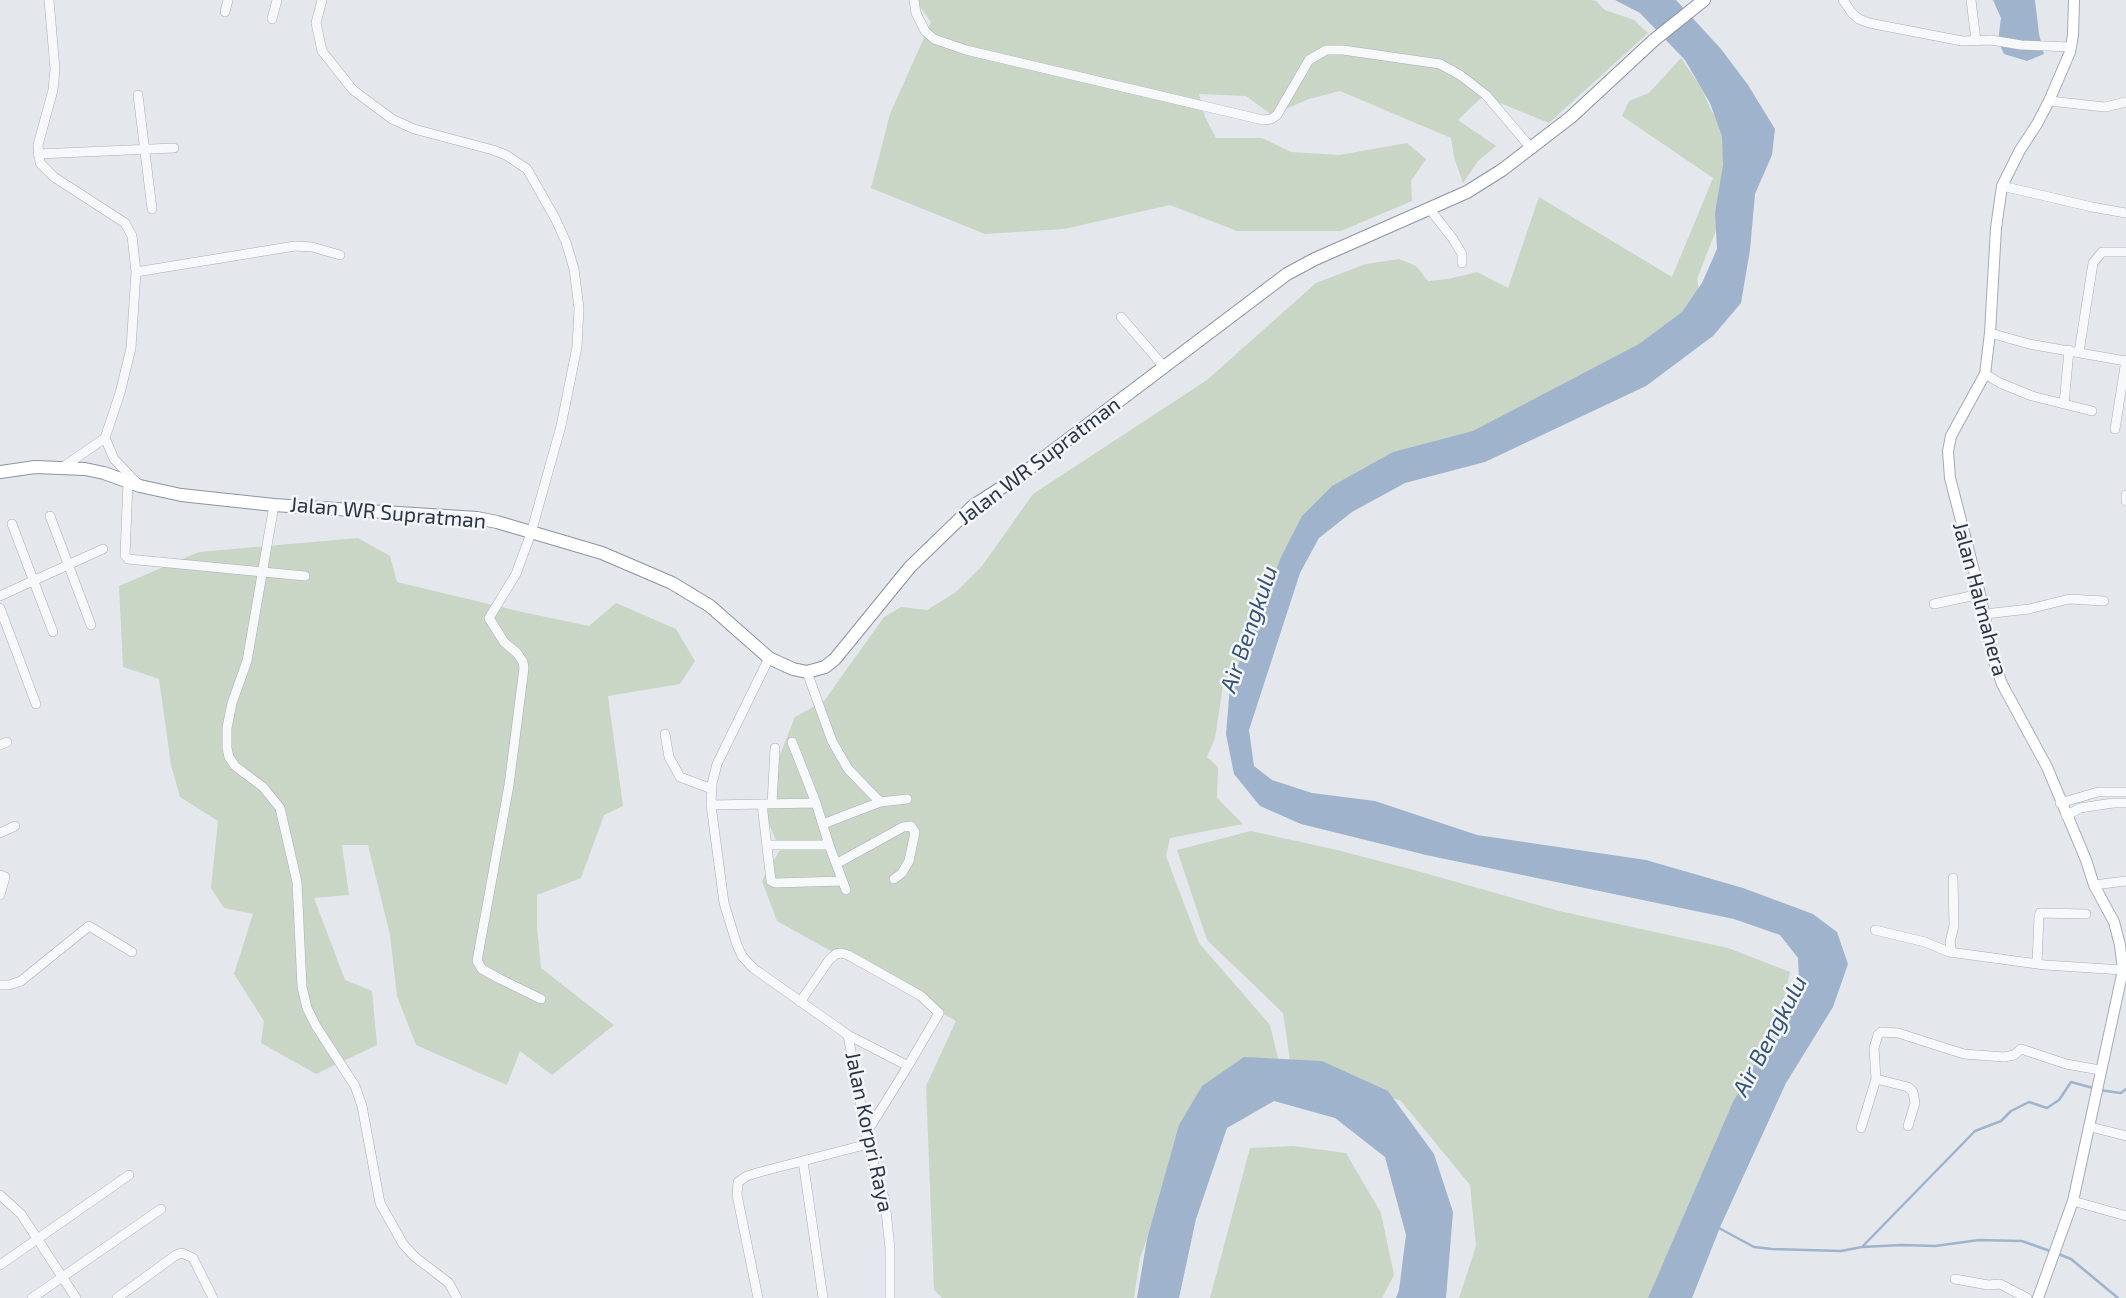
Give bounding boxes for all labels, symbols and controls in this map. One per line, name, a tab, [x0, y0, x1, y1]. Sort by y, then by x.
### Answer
street label: Jalan WR Supratman	[953, 392, 1125, 530]
street label: Jalan WR Supratman	[289, 492, 487, 534]
street label: Jalan Halmahera	[1947, 519, 2013, 679]
water label: Air Bengkulu	[1214, 562, 1284, 696]
water label: Air Bengkulu	[1727, 971, 1813, 1101]
street label: Jalan Korpri Raya	[840, 1049, 898, 1215]

